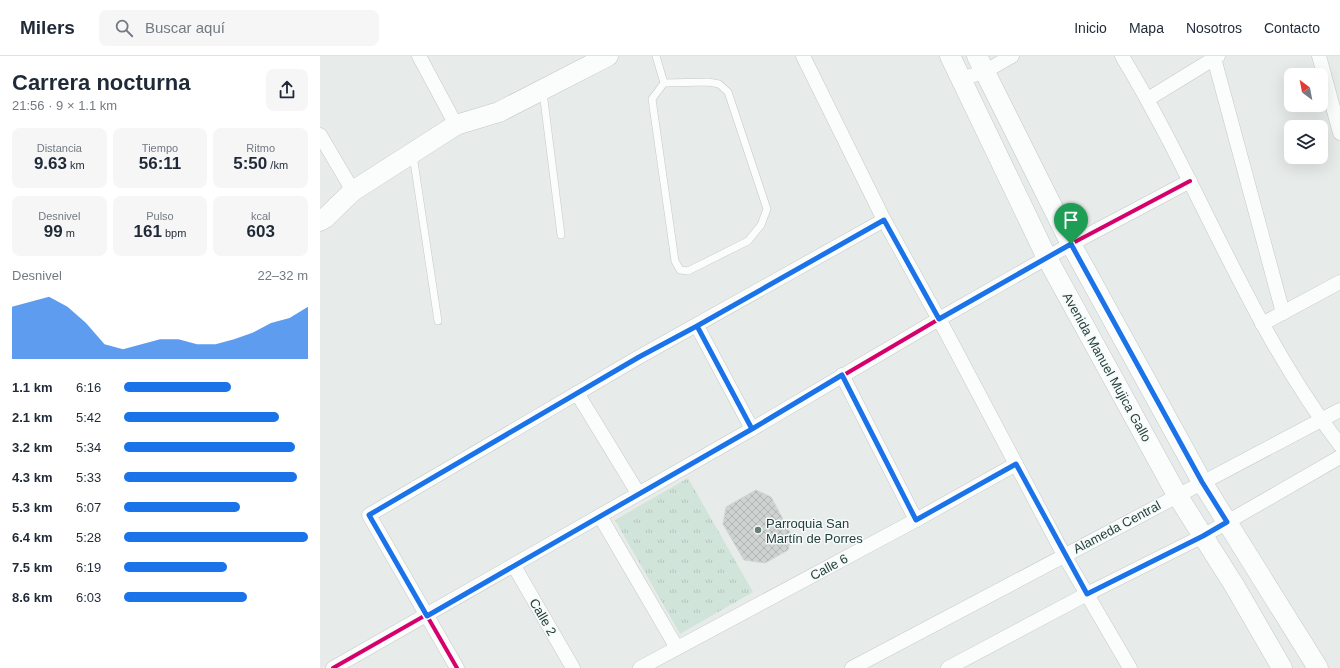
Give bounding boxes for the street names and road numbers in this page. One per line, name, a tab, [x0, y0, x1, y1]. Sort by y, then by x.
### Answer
street label: Avenida Manuel Mujica Gallo	[1060, 290, 1154, 444]
street label: Alameda Central	[1071, 498, 1163, 556]
street label: Calle 6	[808, 551, 850, 583]
street label: Calle 2	[526, 596, 560, 638]

